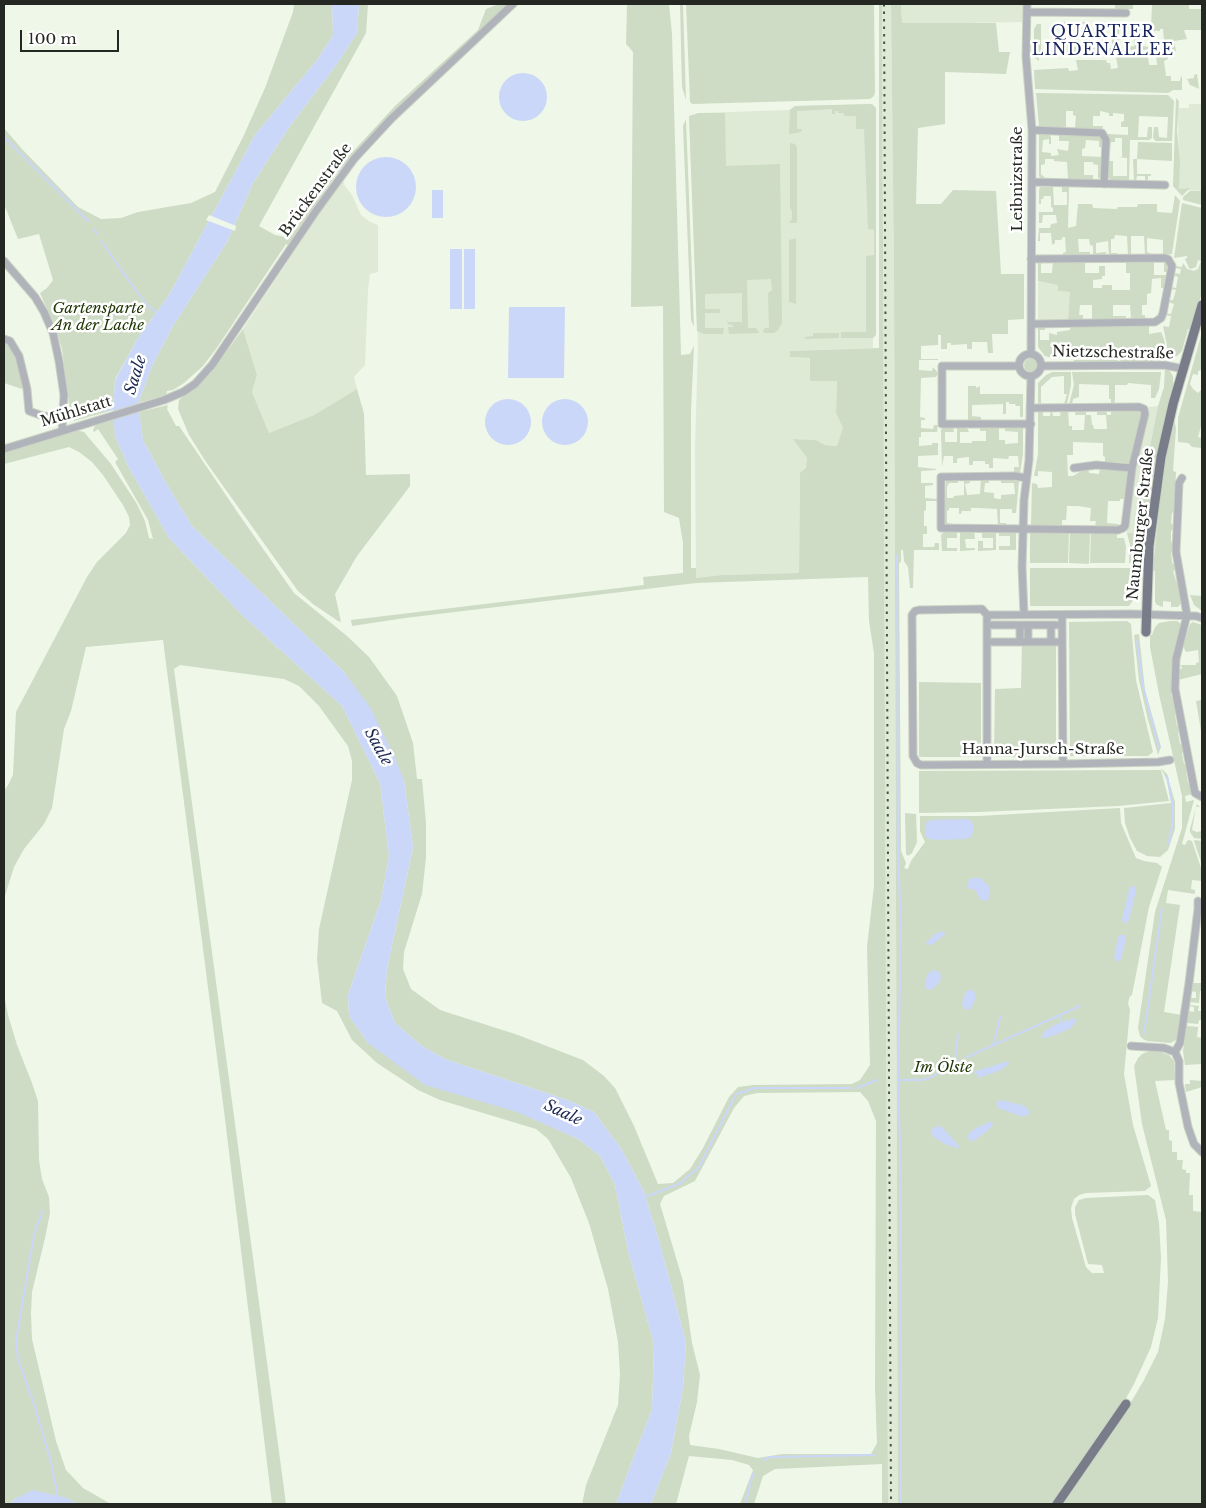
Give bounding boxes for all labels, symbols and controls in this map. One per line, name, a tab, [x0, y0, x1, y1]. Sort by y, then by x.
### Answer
scale bar	[22, 20, 121, 52]
district label: QUARTIER LINDENALLEE	[1030, 22, 1176, 60]
text: 100 m	[28, 29, 77, 48]
street label: Leibnizstraße	[1009, 126, 1027, 232]
street label: Brückenstraße	[276, 140, 356, 240]
park label: Gartensparte An der Lache	[52, 300, 144, 335]
street label: Nietzschestraße	[1052, 343, 1174, 363]
water label: Saale	[121, 353, 151, 397]
street label: Mühlstatt	[38, 393, 114, 431]
street label: Naumburger Straße	[1124, 447, 1158, 601]
water label: Saale	[360, 725, 396, 769]
street label: Hanna-Jursch-Straße	[962, 741, 1124, 759]
park label: Im Ölste	[914, 1059, 972, 1077]
water label: Saale	[541, 1096, 585, 1130]

